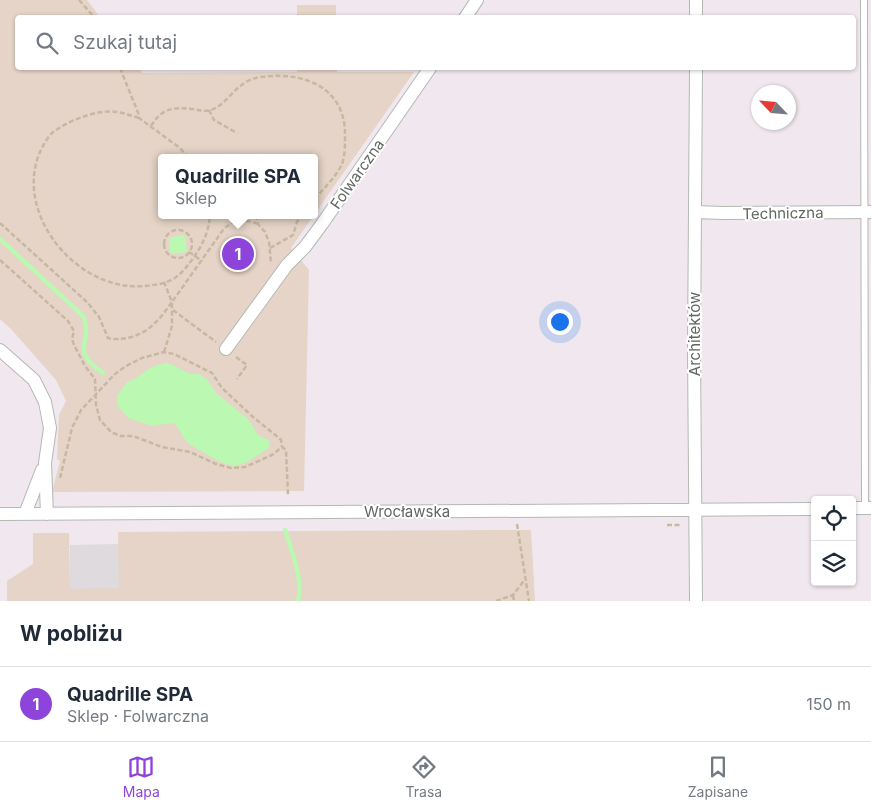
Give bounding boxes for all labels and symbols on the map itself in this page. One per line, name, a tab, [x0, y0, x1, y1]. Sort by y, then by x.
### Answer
north arrow	[751, 85, 796, 130]
street label: Folwarczna	[326, 135, 388, 213]
street label: Techniczna	[742, 203, 824, 223]
pin: 1	[222, 235, 254, 273]
street label: Architektów	[685, 292, 704, 376]
your location	[547, 309, 573, 335]
street label: Wrocławska	[364, 502, 450, 521]

